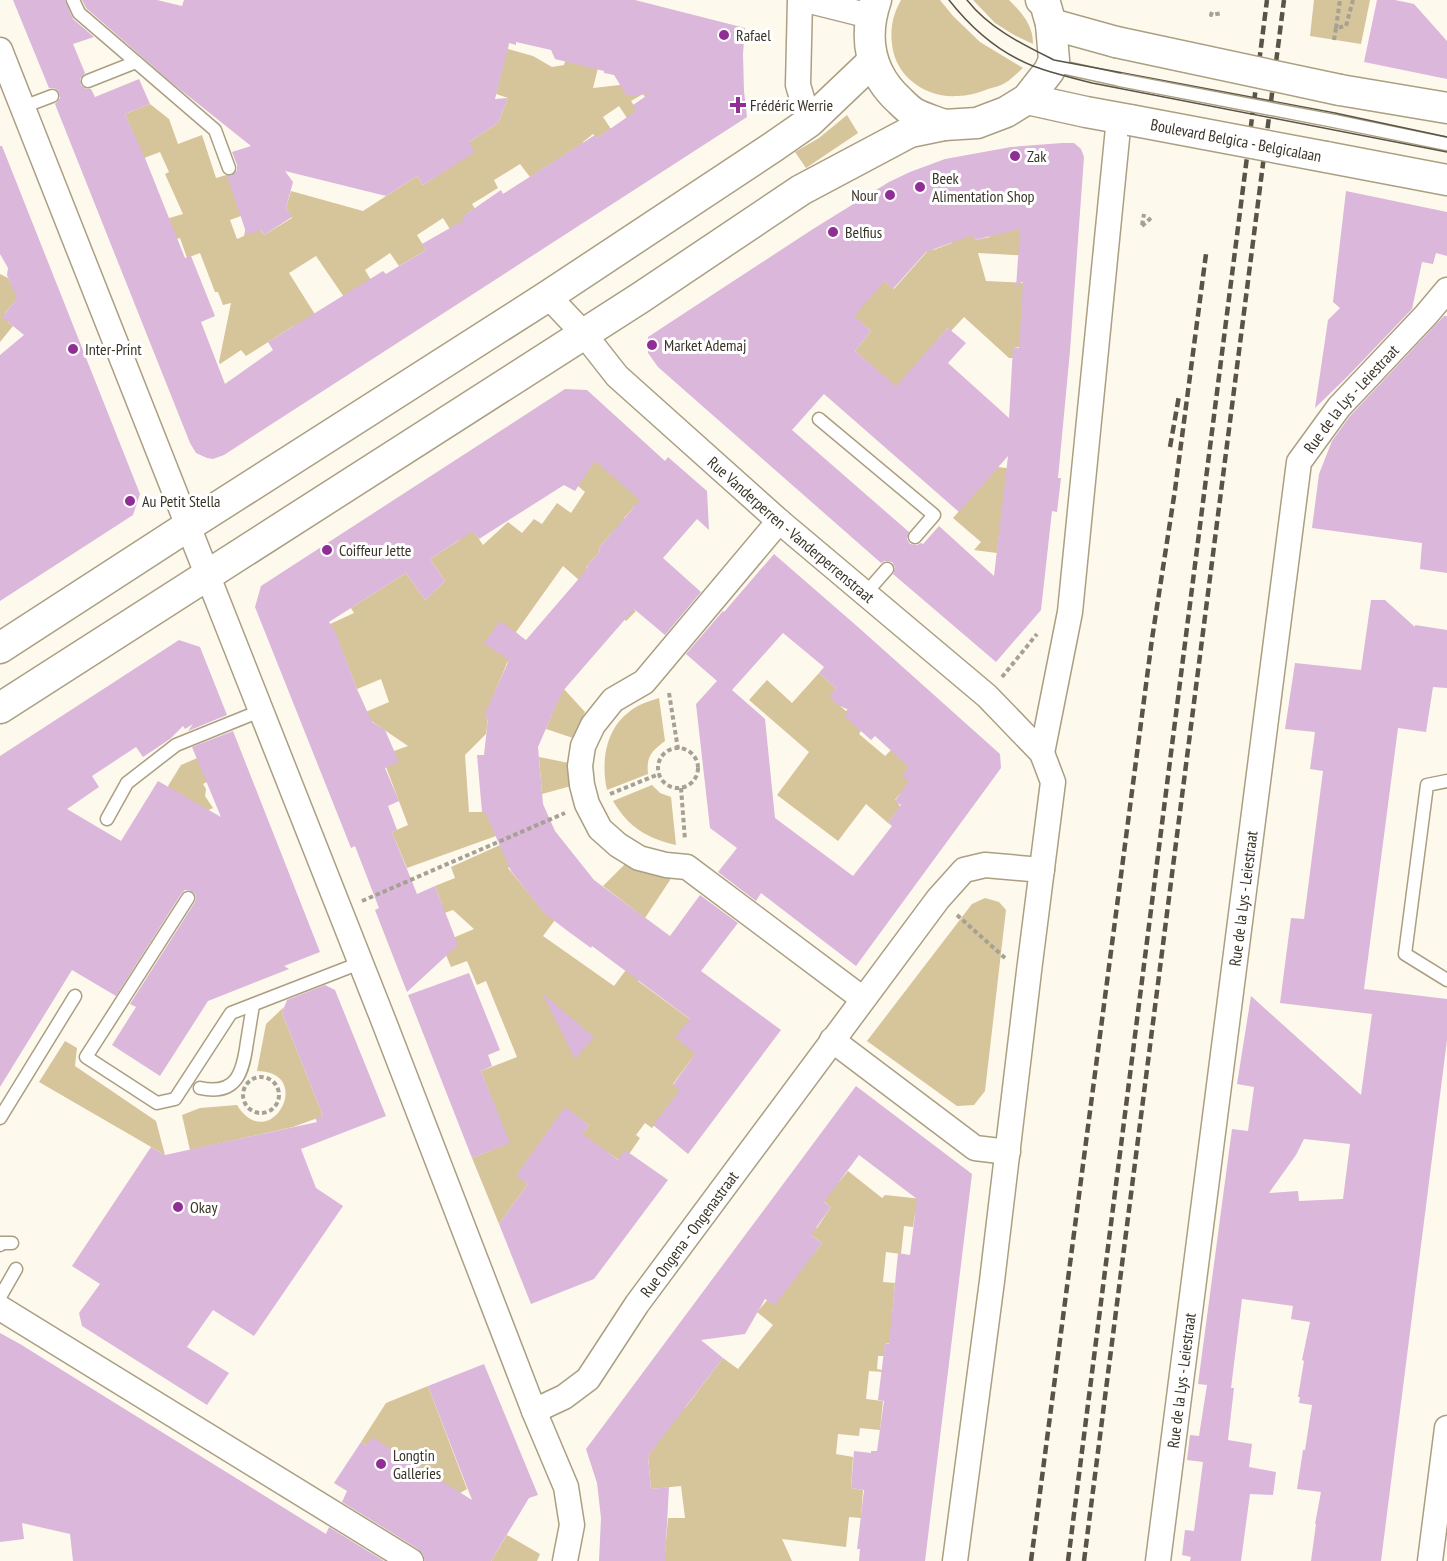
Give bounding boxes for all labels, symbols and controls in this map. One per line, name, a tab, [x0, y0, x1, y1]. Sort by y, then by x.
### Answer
place label: Rafael	[736, 25, 771, 45]
marker: Rafael	[717, 28, 731, 42]
place label: Frédéric Werrie	[750, 95, 833, 115]
marker: Frédéric Werrie	[731, 98, 745, 112]
street label: Boulevard Belgica - Belgicalaan	[1149, 114, 1323, 166]
place label: Zak	[1027, 146, 1047, 166]
marker: Zak	[1008, 149, 1022, 163]
place label: Beek Alimentation Shop	[932, 168, 1035, 206]
marker: Beek Alimentation Shop	[913, 180, 927, 194]
place label: Nour	[851, 185, 879, 205]
marker: Nour	[883, 188, 897, 202]
place label: Belfius	[845, 222, 882, 242]
marker: Belfius	[826, 225, 840, 239]
place label: Market Ademaj	[664, 335, 746, 355]
marker: Market Ademaj	[645, 338, 659, 352]
place label: Inter-Print	[85, 339, 142, 359]
street label: Rue de la Lys - Leiestraat	[1299, 340, 1403, 457]
marker: Inter-Print	[66, 342, 80, 356]
street label: Rue Vanderperren - Vanderperrenstraat	[704, 452, 879, 607]
place label: Au Petit Stella	[142, 491, 221, 511]
marker: Au Petit Stella	[123, 494, 137, 508]
place label: Coiffeur Jette	[339, 540, 411, 560]
marker: Coiffeur Jette	[320, 543, 334, 557]
street label: Rue de la Lys - Leiestraat	[1224, 829, 1262, 967]
street label: Rue Ongena - Ongenastraat	[636, 1167, 743, 1301]
place label: Okay	[190, 1197, 217, 1217]
marker: Okay	[171, 1200, 185, 1214]
street label: Rue de la Lys - Leiestraat	[1163, 1311, 1200, 1449]
place label: Longtin Galleries	[393, 1445, 441, 1483]
marker: Longtin Galleries	[374, 1457, 388, 1471]

